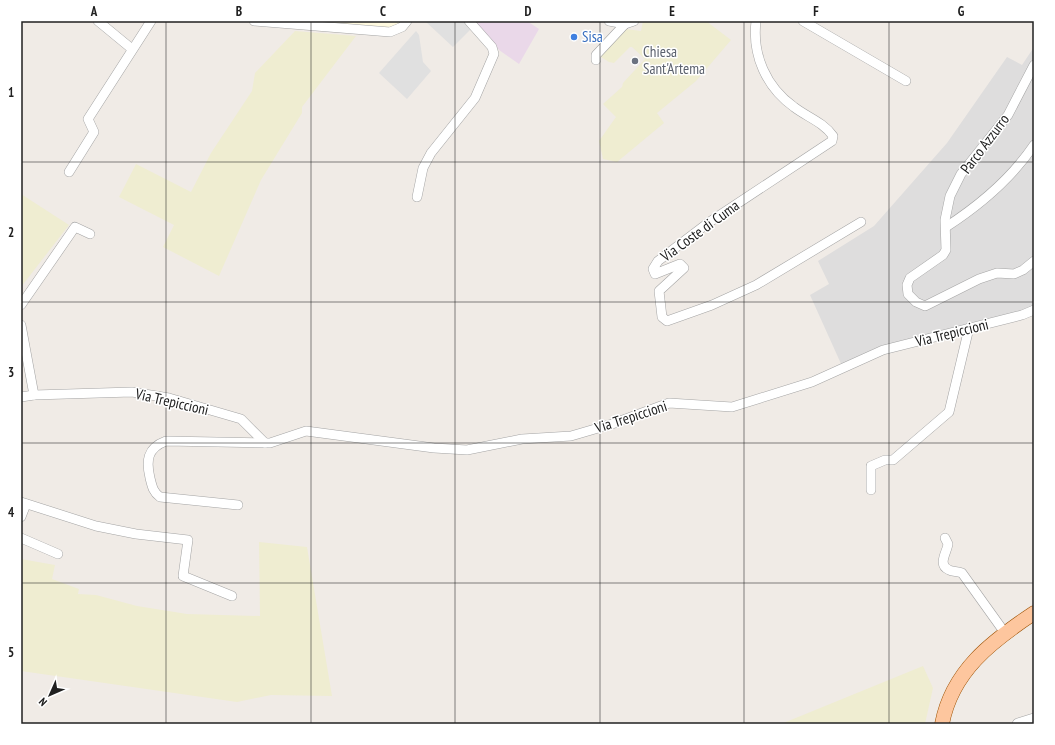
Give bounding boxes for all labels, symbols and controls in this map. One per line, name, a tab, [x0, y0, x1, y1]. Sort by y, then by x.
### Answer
text: A	[90, 3, 98, 20]
text: B	[236, 3, 242, 20]
text: C	[380, 3, 386, 20]
text: D	[525, 3, 532, 20]
text: E	[669, 3, 675, 20]
text: F	[813, 3, 819, 20]
text: G	[958, 3, 965, 20]
place label: Sisa	[582, 27, 603, 46]
marker: Sisa	[569, 32, 579, 42]
place label: Chiesa Sant'Artema	[643, 42, 705, 78]
marker: Chiesa Sant'Artema	[630, 56, 640, 66]
text: 1	[8, 84, 14, 101]
street label: Parco Azzurro	[956, 110, 1013, 177]
street label: Via Coste di Cuma	[656, 196, 743, 266]
text: 2	[8, 224, 14, 241]
street label: Via Trepiccioni	[912, 314, 990, 351]
text: 3	[8, 364, 14, 381]
street label: Via Trepiccioni	[133, 384, 211, 419]
street label: Via Trepiccioni	[592, 396, 669, 437]
text: 4	[8, 504, 15, 521]
text: 5	[8, 644, 14, 661]
north arrow	[30, 675, 70, 715]
text: N	[36, 695, 50, 709]

